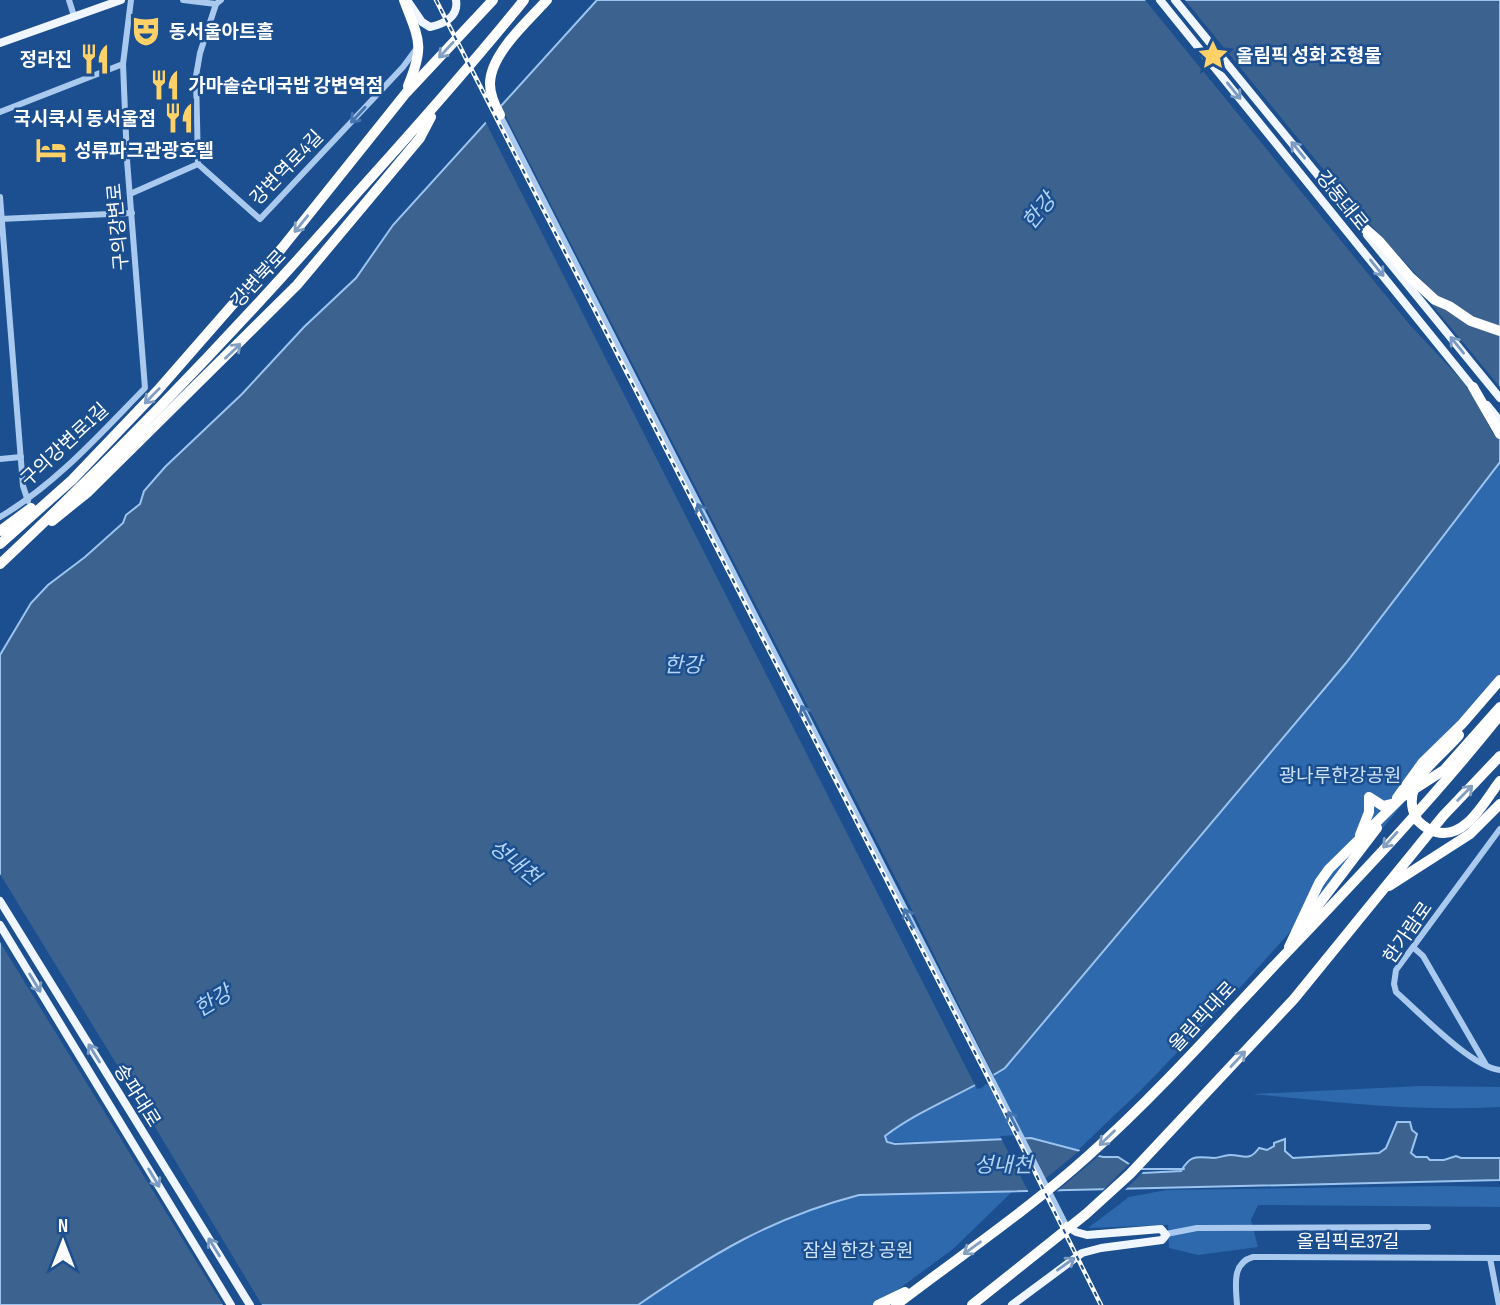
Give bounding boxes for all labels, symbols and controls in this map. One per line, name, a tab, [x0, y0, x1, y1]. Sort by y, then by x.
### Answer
theatre icon: 동서울아트홀	[129, 14, 163, 48]
place label: 동서울아트홀	[169, 21, 274, 44]
place icon: 올림픽 성화 조형물	[1196, 38, 1230, 72]
one-way arrow	[438, 41, 455, 58]
restaurant icon: 정라진	[78, 42, 112, 76]
place label: 올림픽 성화 조형물	[1236, 45, 1382, 68]
place label: 정라진	[20, 49, 72, 72]
restaurant icon: 가마솥순대국밥 강변역점	[148, 68, 182, 102]
place label: 가마솥순대국밥 강변역점	[188, 75, 383, 98]
one-way arrow	[1226, 82, 1242, 100]
restaurant icon: 국시쿡시 동서울점	[162, 101, 196, 135]
one-way arrow	[349, 106, 366, 123]
place label: 국시쿡시 동서울점	[13, 108, 156, 131]
street label: 강변역로4길	[246, 126, 328, 210]
hotel icon: 성류파크관광호텔	[34, 133, 68, 167]
place label: 성류파크관광호텔	[74, 140, 214, 163]
one-way arrow	[1290, 141, 1305, 159]
street label: 강동대로	[1311, 167, 1373, 235]
street label: 구의강변로	[103, 182, 134, 271]
water label: 한강	[1018, 186, 1063, 234]
one-way arrow	[293, 215, 308, 233]
street label: 강변북로	[227, 246, 291, 312]
one-way arrow	[1369, 258, 1385, 276]
one-way arrow	[1449, 336, 1465, 354]
one-way arrow	[224, 343, 241, 360]
one-way arrow	[143, 387, 160, 404]
street label: 구의강변로1길	[16, 399, 114, 492]
one-way arrow	[695, 503, 709, 524]
water label: 한강	[664, 653, 705, 678]
one-way arrow	[798, 706, 812, 726]
park label: 광나루한강공원	[1279, 765, 1401, 788]
one-way arrow	[1457, 785, 1474, 802]
one-way arrow	[1382, 831, 1399, 848]
water label: 성내천	[484, 834, 547, 892]
street label: 한가람로	[1379, 898, 1438, 968]
one-way arrow	[902, 908, 916, 929]
one-way arrow	[29, 973, 43, 993]
street label: 올림픽대로	[1165, 977, 1241, 1057]
water label: 한강	[190, 979, 239, 1022]
one-way arrow	[87, 1044, 101, 1064]
one-way arrow	[1230, 1051, 1247, 1068]
street label: 송파대로	[108, 1060, 165, 1132]
one-way arrow	[1005, 1111, 1019, 1132]
one-way arrow	[1098, 1130, 1115, 1147]
water label: 성내천	[974, 1153, 1035, 1178]
one-way arrow	[147, 1167, 161, 1187]
north arrow	[28, 1207, 98, 1277]
text: N	[58, 1215, 68, 1238]
street label: 올림픽로37길	[1297, 1231, 1399, 1254]
one-way arrow	[207, 1237, 221, 1257]
park label: 잠실 한강 공원	[803, 1240, 913, 1263]
one-way arrow	[963, 1240, 982, 1255]
one-way arrow	[1056, 1256, 1075, 1271]

